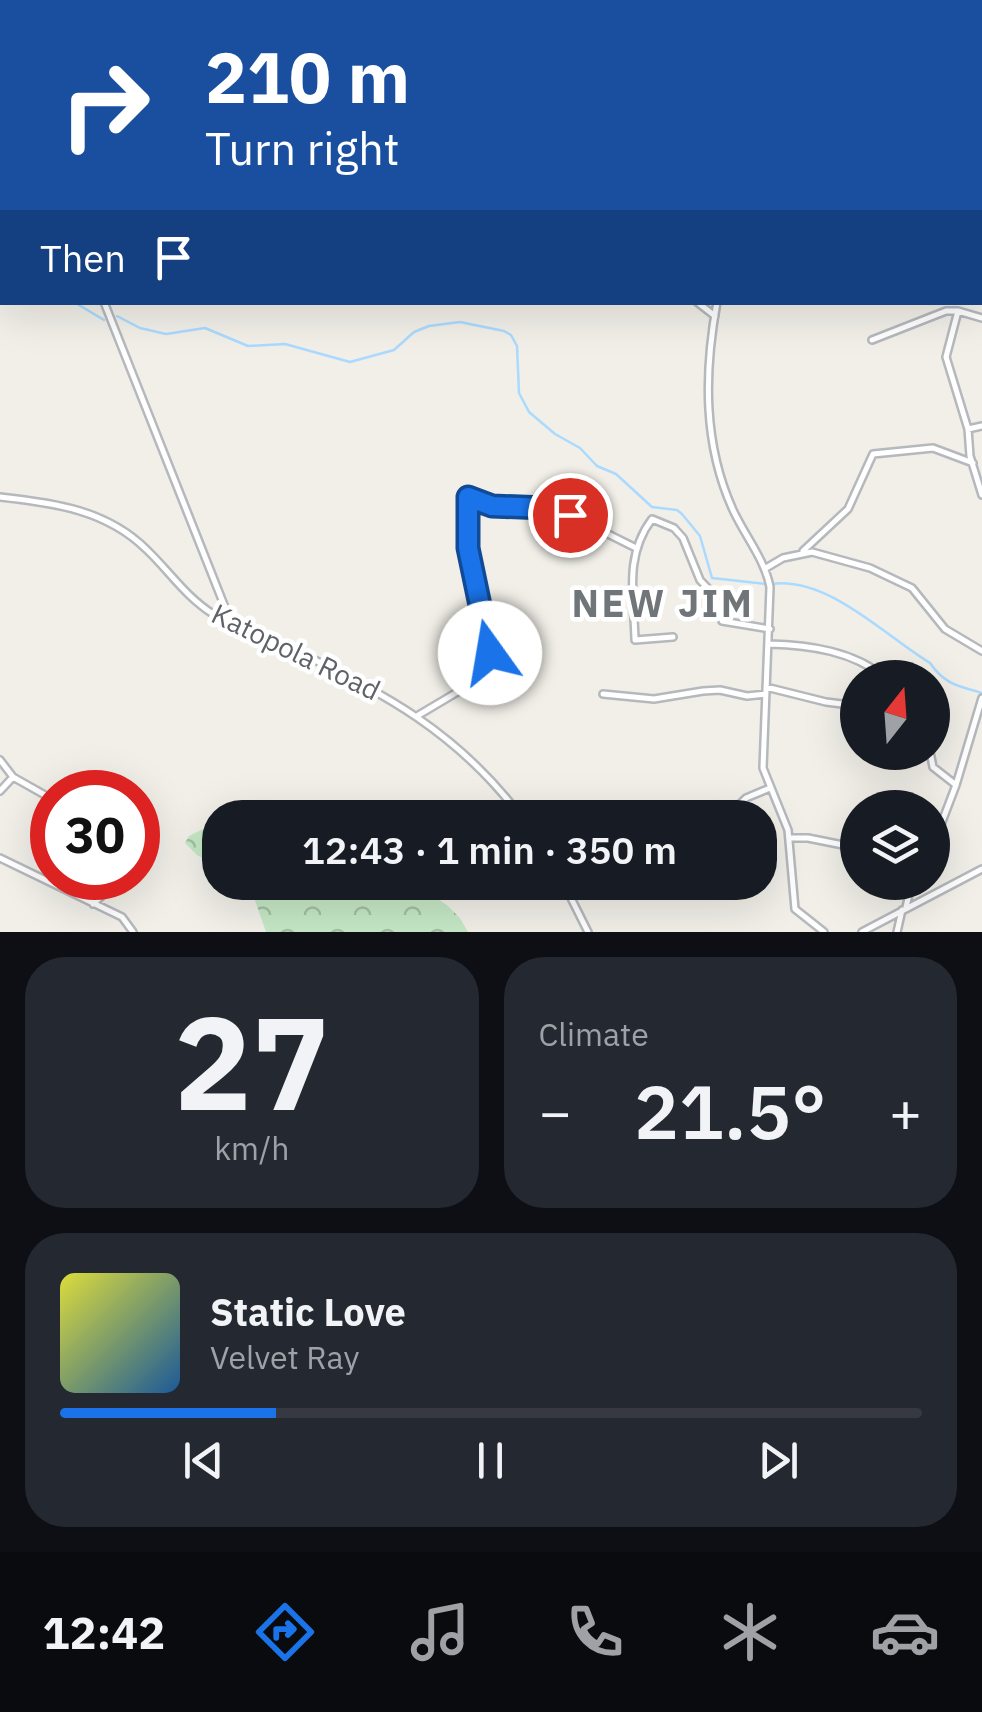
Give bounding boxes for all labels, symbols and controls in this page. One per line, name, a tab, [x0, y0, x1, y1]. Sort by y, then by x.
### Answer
text: 210 m	[205, 31, 410, 122]
icon: right	[40, 40, 170, 170]
text: Turn right	[205, 119, 400, 177]
icon: arrive	[146, 230, 201, 285]
text: Then	[40, 233, 126, 282]
pin	[528, 473, 613, 558]
icon: arrive	[543, 488, 598, 543]
district label: NEW JIM	[572, 578, 754, 627]
street label: Katopola Road	[206, 595, 387, 708]
position arrow	[438, 601, 542, 705]
north arrow	[840, 660, 950, 770]
map controls	[840, 660, 950, 900]
speed limit sign: 30	[30, 770, 160, 900]
button: layers	[840, 790, 950, 900]
text: 12:43 · 1 min · 350 m	[302, 825, 677, 874]
text: 27	[174, 977, 330, 1146]
text: Climate	[539, 1013, 649, 1055]
text: 21.5°	[634, 1062, 827, 1160]
text: −	[539, 1076, 572, 1147]
text: +	[889, 1076, 922, 1147]
text: km/h	[214, 1127, 289, 1169]
text: Static Love	[210, 1287, 406, 1336]
text: Velvet Ray	[210, 1336, 359, 1378]
icon: previous	[176, 1433, 231, 1488]
icon: pause	[463, 1433, 518, 1488]
icon: next	[751, 1433, 806, 1488]
icon: directions	[250, 1597, 320, 1667]
icon: music	[405, 1597, 475, 1667]
icon: phone	[560, 1597, 630, 1667]
icon: climate	[715, 1597, 785, 1667]
icon: car	[870, 1597, 940, 1667]
text: 12:42	[42, 1603, 165, 1661]

